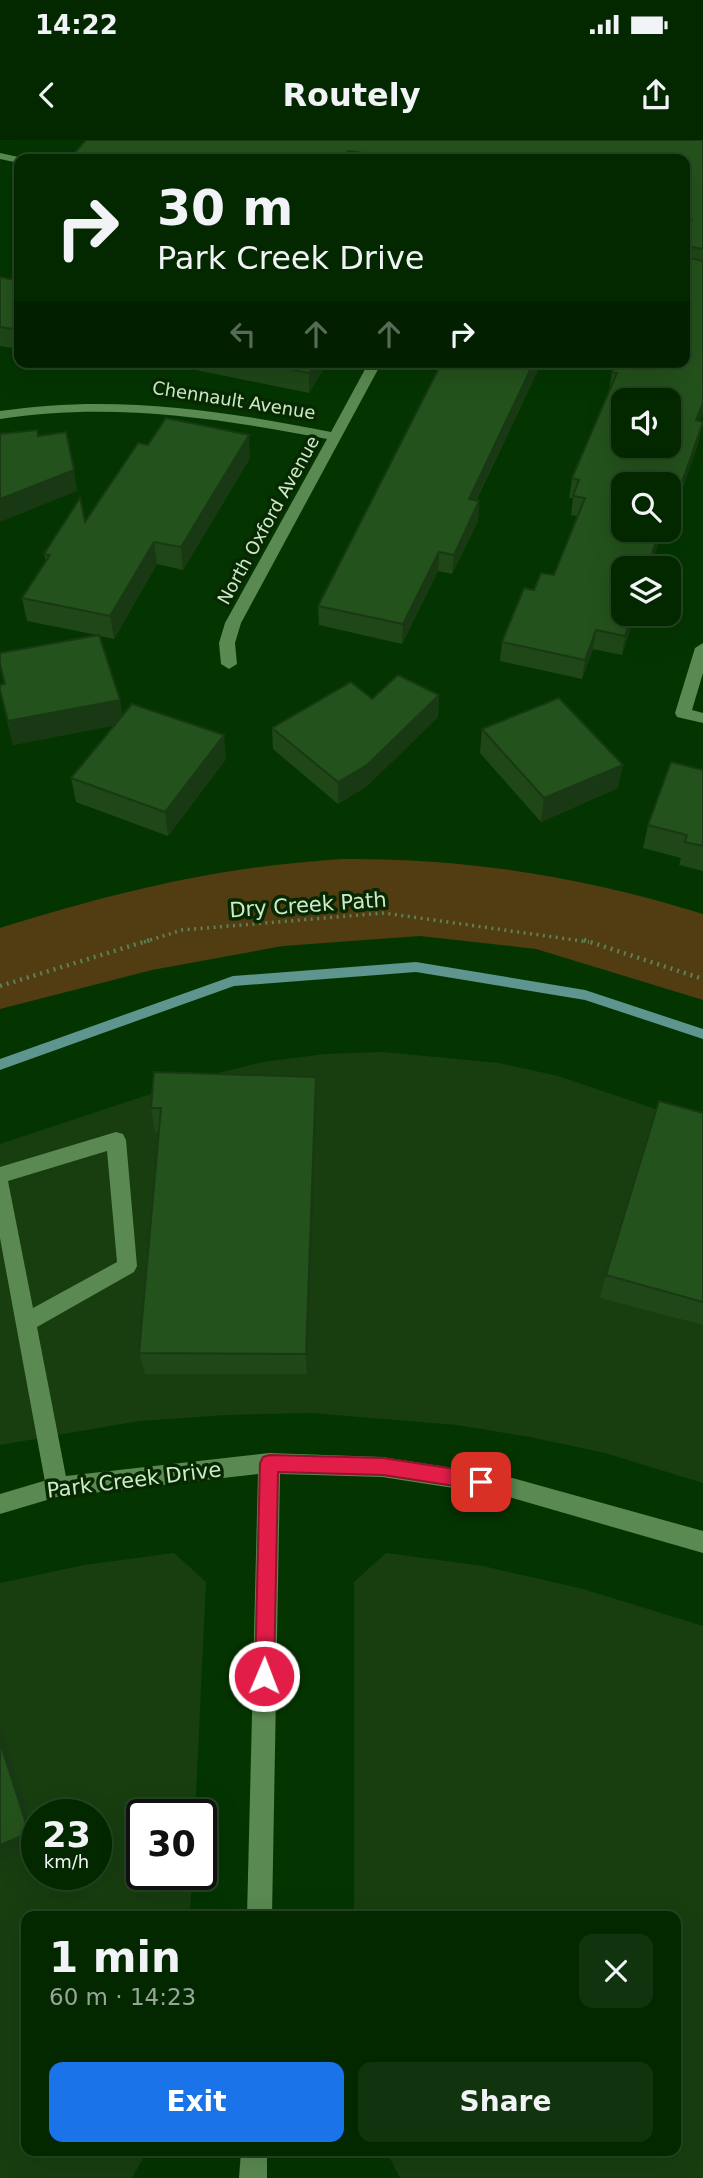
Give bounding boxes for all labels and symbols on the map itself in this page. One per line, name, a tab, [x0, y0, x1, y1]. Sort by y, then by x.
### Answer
street label: Chennault Avenue	[151, 377, 317, 423]
street label: North Oxford Avenue	[213, 432, 323, 608]
street label: Dry Creek Path	[229, 888, 387, 922]
pin	[451, 1452, 511, 1512]
street label: Park Creek Drive	[45, 1457, 223, 1503]
position arrow	[227, 1639, 301, 1713]
speed limit sign: 30	[126, 1799, 217, 1890]

